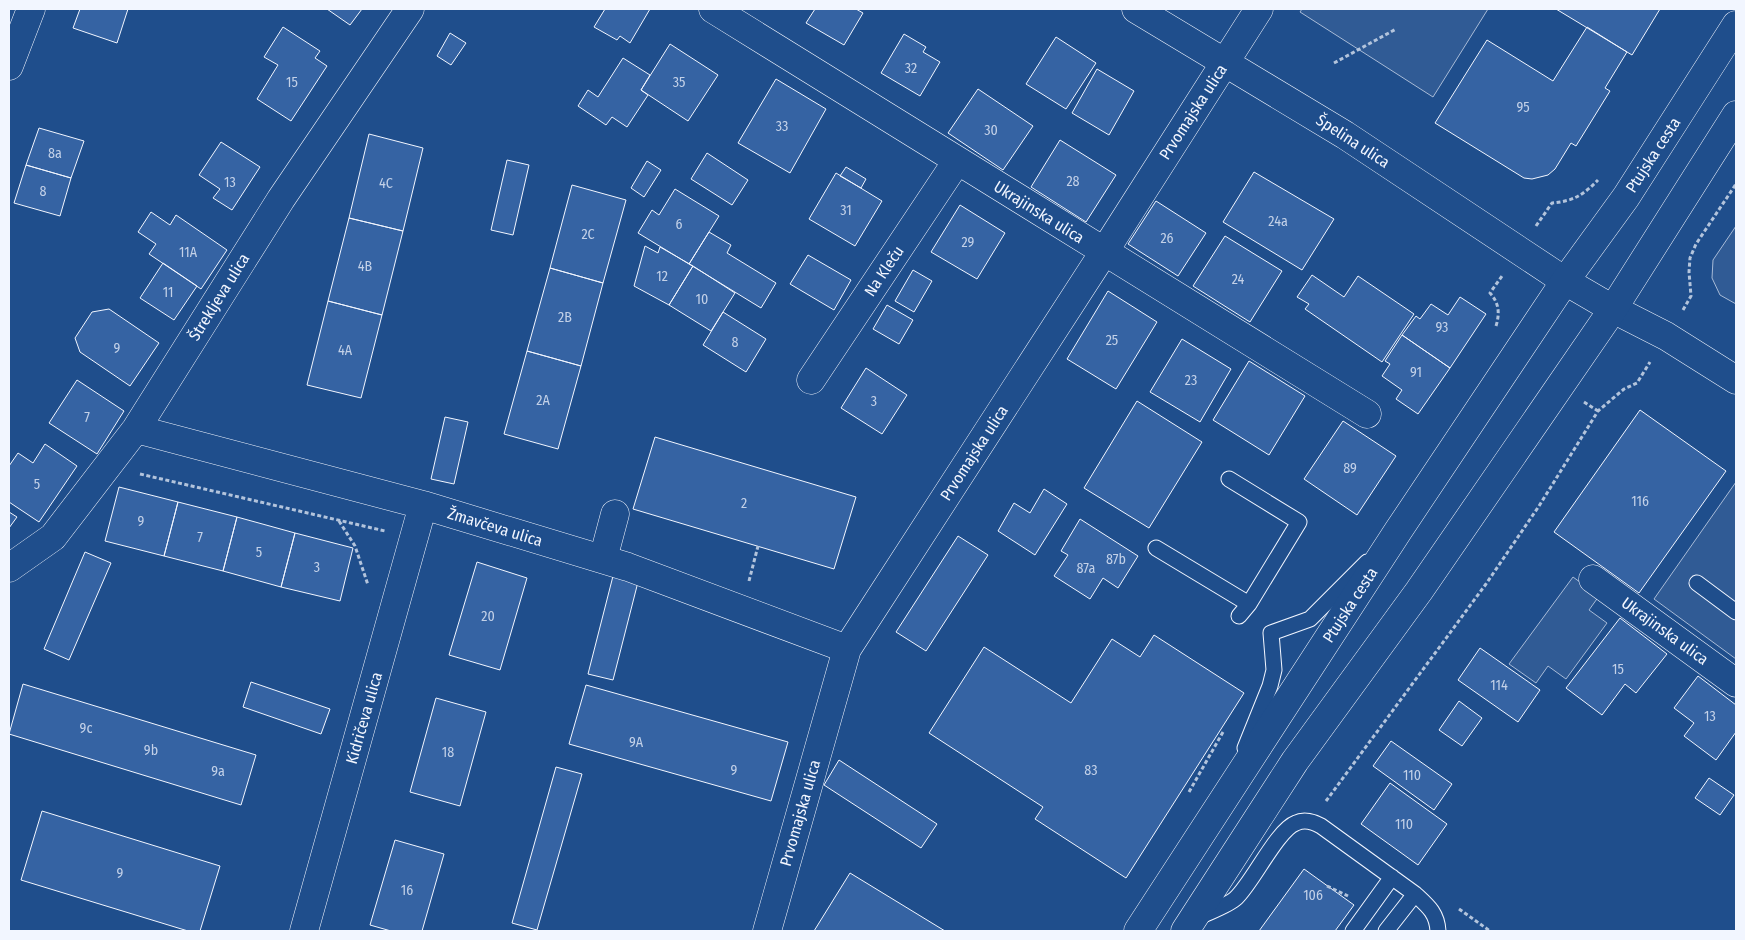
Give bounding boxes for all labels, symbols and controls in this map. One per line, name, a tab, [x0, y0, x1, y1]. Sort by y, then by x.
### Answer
house number: 32	[905, 60, 917, 77]
street label: Prvomajska ulica	[1155, 61, 1231, 163]
house number: 15	[286, 74, 298, 91]
house number: 35	[673, 74, 685, 91]
house number: 95	[1516, 99, 1530, 116]
street label: Špelina ulica	[1313, 109, 1394, 172]
street label: Ptujska cesta	[1622, 114, 1684, 196]
house number: 33	[776, 118, 788, 135]
house number: 30	[984, 122, 998, 139]
house number: 8a	[48, 145, 62, 162]
house number: 28	[1066, 173, 1080, 190]
house number: 13	[224, 174, 236, 191]
house number: 4C	[379, 175, 393, 192]
street label: Ukrajinska ulica	[990, 177, 1088, 247]
house number: 8	[40, 183, 47, 200]
house number: 31	[840, 202, 852, 219]
house number: 24a	[1268, 213, 1288, 230]
house number: 6	[676, 216, 683, 233]
house number: 2C	[581, 226, 595, 243]
house number: 26	[1160, 230, 1174, 247]
house number: 29	[962, 234, 975, 251]
street label: Na Kleču	[860, 242, 908, 300]
house number: 11A	[179, 244, 198, 261]
street label: Štrekljeva ulica	[184, 249, 253, 344]
house number: 4B	[358, 258, 373, 275]
house number: 12	[656, 268, 668, 285]
house number: 24	[1232, 271, 1245, 288]
house number: 11	[163, 284, 173, 301]
house number: 10	[696, 291, 708, 308]
house number: 2B	[558, 309, 572, 326]
house number: 93	[1436, 319, 1448, 336]
house number: 25	[1106, 332, 1118, 349]
house number: 8	[732, 334, 739, 351]
house number: 9	[114, 340, 121, 357]
house number: 4A	[338, 342, 353, 359]
house number: 91	[1410, 364, 1422, 381]
house number: 23	[1185, 372, 1197, 389]
house number: 2A	[536, 392, 550, 409]
house number: 3	[871, 393, 877, 410]
street label: Prvomajska ulica	[936, 402, 1012, 504]
house number: 7	[84, 409, 90, 426]
house number: 89	[1343, 460, 1357, 477]
house number: 5	[34, 476, 40, 493]
house number: 116	[1631, 493, 1649, 510]
house number: 2	[741, 495, 747, 512]
street label: Žmavčeva ulica	[445, 503, 545, 551]
house number: 9	[138, 513, 145, 530]
house number: 7	[197, 529, 203, 546]
house number: 5	[256, 544, 262, 561]
house number: 87b	[1106, 551, 1126, 568]
house number: 3	[314, 559, 320, 576]
house number: 87a	[1077, 560, 1096, 577]
street label: Ptujska cesta	[1319, 564, 1381, 646]
street label: Ukrajinska ulica	[1618, 593, 1712, 669]
house number: 20	[481, 608, 495, 625]
house number: 15	[1612, 661, 1624, 678]
street label: Kidričeva ulica	[342, 670, 386, 766]
house number: 114	[1490, 677, 1508, 694]
house number: 13	[1704, 708, 1716, 725]
house number: 9c	[80, 720, 92, 737]
house number: 9A	[629, 734, 644, 751]
house number: 9b	[144, 742, 158, 759]
house number: 18	[442, 744, 454, 761]
street label: Prvomajska ulica	[776, 757, 824, 868]
house number: 9	[731, 762, 738, 779]
house number: 83	[1084, 762, 1098, 779]
house number: 9a	[211, 763, 225, 780]
house number: 110	[1403, 767, 1421, 784]
house number: 110	[1395, 816, 1413, 833]
house number: 9	[117, 865, 124, 882]
house number: 16	[401, 882, 413, 899]
house number: 106	[1303, 887, 1323, 904]

